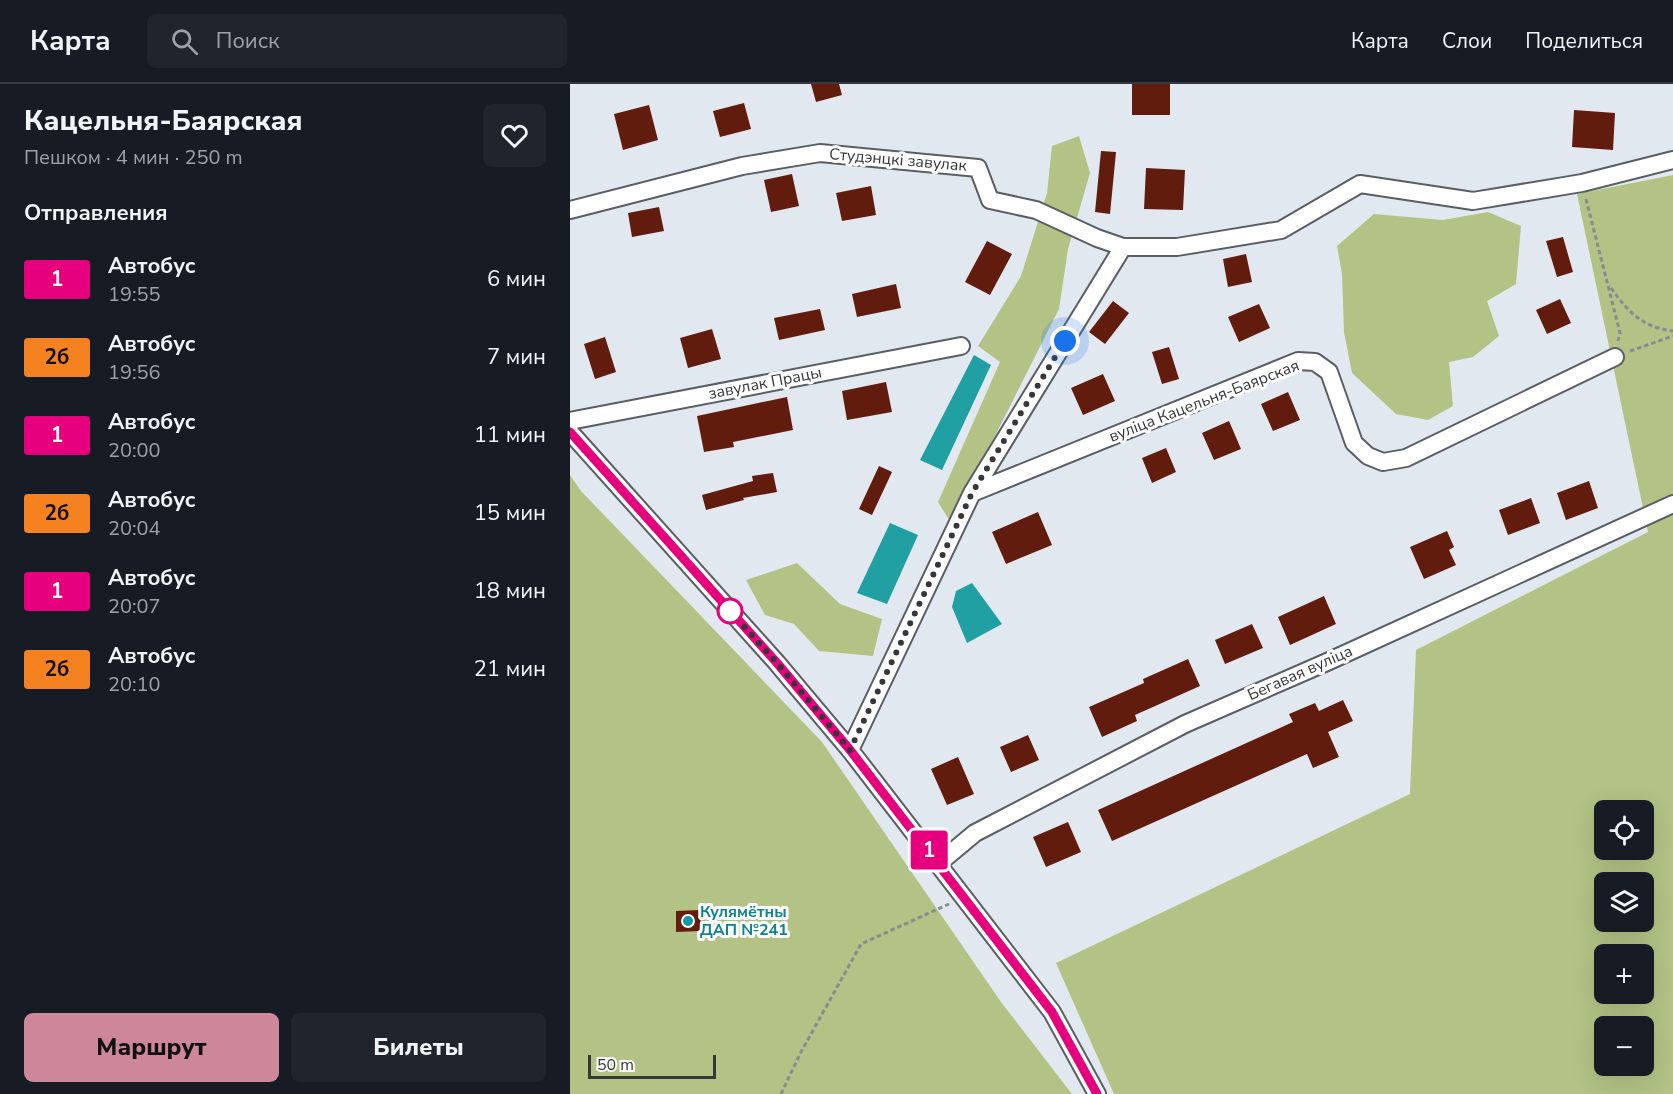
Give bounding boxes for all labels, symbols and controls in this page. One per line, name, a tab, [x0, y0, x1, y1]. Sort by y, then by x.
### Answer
search box	[147, 14, 567, 68]
text: Карта	[30, 22, 111, 60]
icon: search	[168, 25, 201, 58]
text: Поиск	[216, 26, 280, 56]
text: Карта	[1351, 27, 1409, 55]
text: Слои	[1442, 27, 1492, 55]
text: Поделиться	[1525, 27, 1643, 55]
text: Кацельня-Баярская	[24, 102, 303, 140]
button: heart	[483, 104, 546, 167]
street label: Студэнцкі завулак	[828, 143, 968, 177]
text: Пешком · 4 мин · 250 m	[24, 144, 243, 171]
text: Отправления	[24, 198, 168, 228]
text: Автобус	[108, 251, 196, 281]
text: 6 мин	[487, 264, 546, 294]
text: 1	[51, 265, 63, 293]
text: 19:55	[108, 281, 161, 308]
your location	[1050, 326, 1080, 356]
text: Автобус	[108, 329, 196, 359]
text: 7 мин	[487, 342, 546, 372]
text: 2б	[45, 343, 70, 371]
street label: вуліца Кацельня-Баярская	[1106, 354, 1302, 448]
text: 19:56	[108, 359, 161, 386]
street label: завулак Працы	[706, 361, 824, 405]
text: Автобус	[108, 407, 196, 437]
text: 11 мин	[474, 420, 546, 450]
text: 1	[51, 421, 63, 449]
text: 20:00	[108, 437, 161, 464]
text: Автобус	[108, 485, 196, 515]
text: 15 мин	[474, 498, 546, 528]
text: 2б	[45, 499, 70, 527]
text: 20:04	[108, 515, 161, 542]
text: Автобус	[108, 563, 196, 593]
text: 18 мин	[474, 576, 546, 606]
text: 1	[51, 577, 63, 605]
text: 20:07	[108, 593, 161, 620]
unlabelled marker	[717, 598, 743, 624]
street label: Бегавая вуліца	[1244, 640, 1356, 706]
text: Автобус	[108, 641, 196, 671]
text: 21 мин	[474, 654, 546, 684]
text: 2б	[45, 655, 70, 683]
text: 20:10	[108, 671, 161, 698]
map controls	[1594, 800, 1654, 1076]
button: locate	[1594, 800, 1654, 860]
line badge: 1	[910, 830, 949, 870]
text: 1	[923, 836, 935, 864]
button: layers	[1594, 872, 1654, 932]
place label: Кулямётны ДАП №241	[700, 901, 788, 941]
marker: Кулямётны ДАП №241	[681, 914, 695, 928]
button: +	[1594, 944, 1654, 1004]
button: Маршрут	[24, 1013, 279, 1082]
button: Билеты	[291, 1013, 546, 1082]
button: −	[1594, 1016, 1654, 1076]
scale bar	[588, 1052, 716, 1080]
text: 50 m	[597, 1054, 634, 1076]

